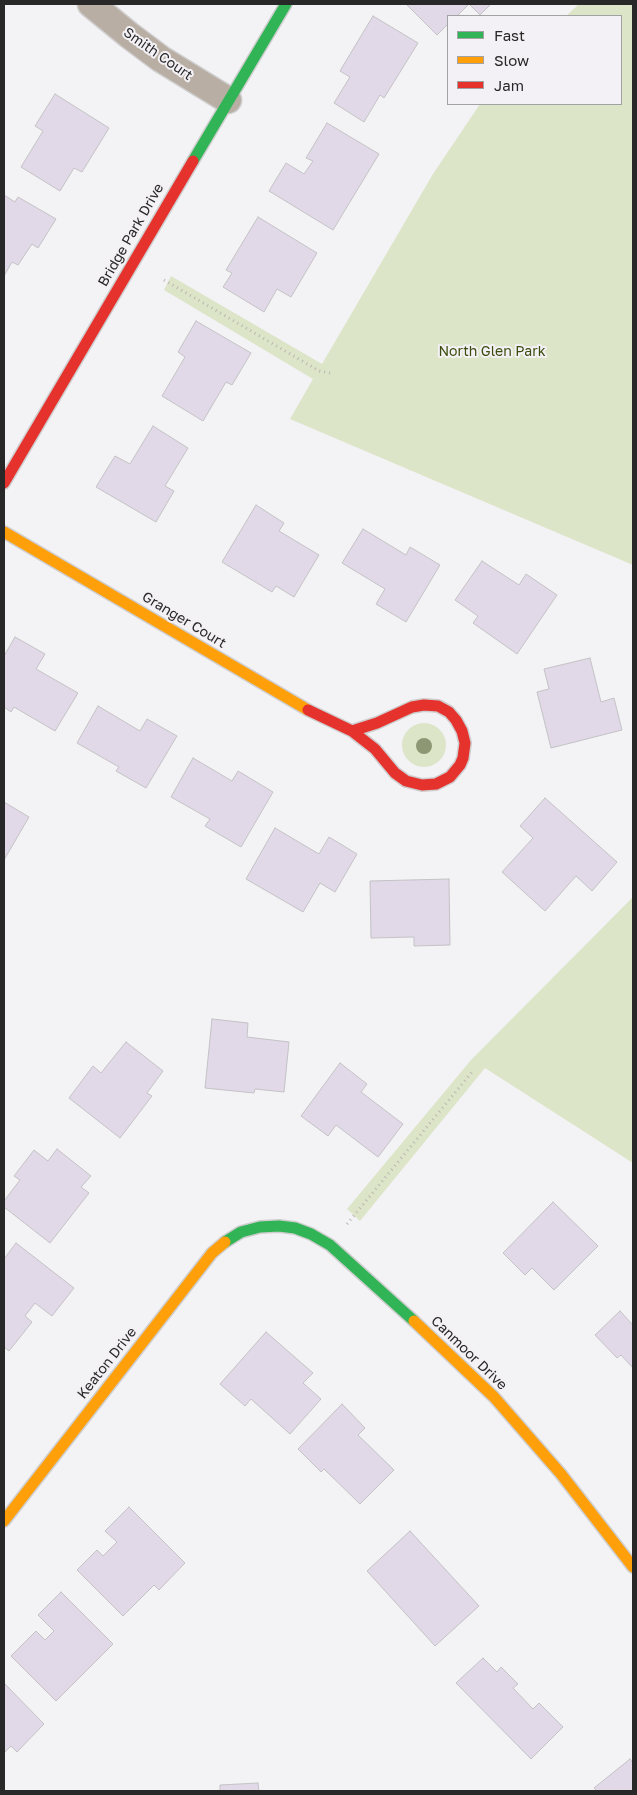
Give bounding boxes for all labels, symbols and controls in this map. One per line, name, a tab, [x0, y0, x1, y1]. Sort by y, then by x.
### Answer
legend	[447, 15, 622, 105]
street label: Smith Court	[120, 24, 196, 84]
text: Fast	[494, 26, 525, 44]
text: Slow	[494, 51, 529, 69]
text: Jam	[494, 76, 524, 94]
street label: Bridge Park Drive	[95, 181, 167, 289]
park label: North Glen Park	[438, 344, 546, 360]
street label: Granger Court	[139, 588, 229, 652]
street label: Canmoor Drive	[428, 1313, 510, 1393]
street label: Keaton Drive	[74, 1324, 140, 1402]

